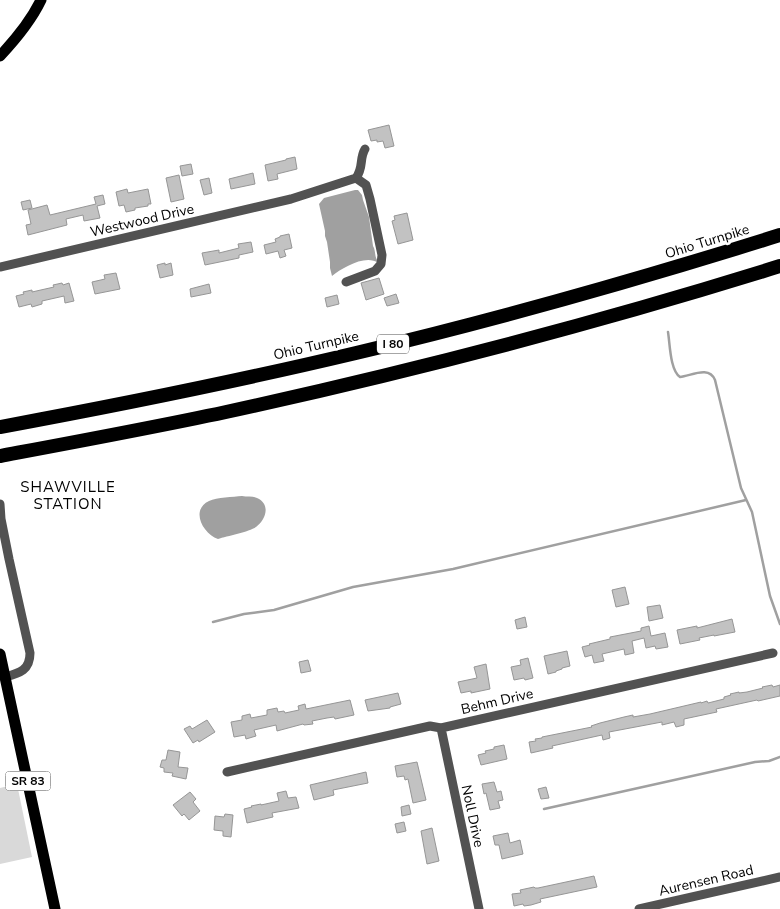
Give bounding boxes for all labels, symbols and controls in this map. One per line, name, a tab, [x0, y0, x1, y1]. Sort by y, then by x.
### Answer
street label: Westwood Drive	[88, 199, 196, 242]
street label: Ohio Turnpike	[663, 220, 752, 263]
street label: Ohio Turnpike	[271, 326, 361, 365]
road number: I 80	[377, 334, 409, 354]
district label: SHAWVILLE STATION	[20, 477, 116, 514]
street label: Behm Drive	[459, 684, 535, 719]
road number: SR 83	[5, 771, 50, 790]
street label: Noll Drive	[457, 783, 488, 849]
street label: Aurensen Road	[657, 860, 755, 901]

